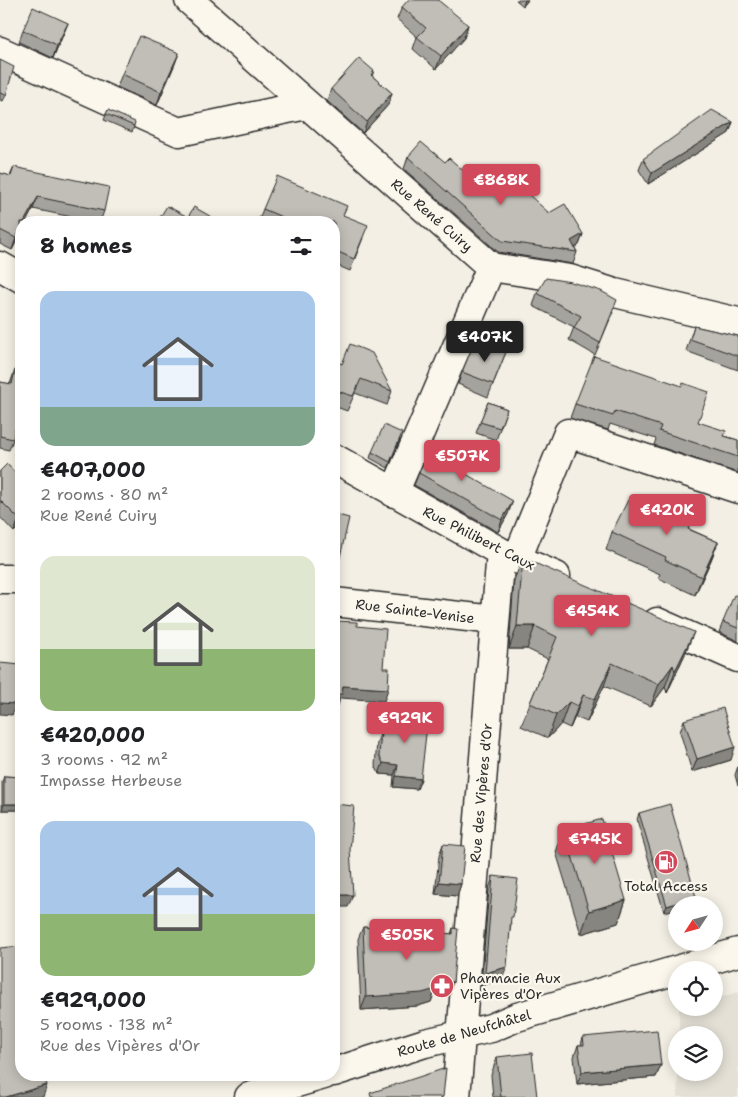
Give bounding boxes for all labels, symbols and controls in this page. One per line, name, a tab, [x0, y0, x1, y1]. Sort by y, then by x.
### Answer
pin: €868K	[466, 164, 536, 206]
text: €868K	[473, 169, 529, 190]
street label: Rue René Cuiry	[387, 175, 477, 255]
text: 8 homes	[40, 232, 132, 260]
icon: filters	[287, 232, 315, 260]
pin: €407K	[450, 320, 520, 363]
icon: home	[133, 324, 223, 414]
text: €407K	[457, 326, 513, 347]
pin: €507K	[427, 440, 497, 482]
text: €507K	[435, 445, 489, 466]
text: €407,000	[40, 456, 146, 484]
text: 2 rooms · 80 m²	[40, 484, 168, 505]
pin: €420K	[632, 494, 702, 536]
text: €420K	[640, 499, 694, 520]
street label: Rue Philibert Caux	[420, 502, 538, 574]
text: Rue René Cuiry	[40, 505, 157, 526]
icon: home	[133, 589, 223, 679]
pin: €454K	[557, 594, 627, 637]
street label: Rue Sainte-Venise	[354, 595, 476, 627]
text: €454K	[565, 600, 619, 621]
pin: €929K	[370, 702, 440, 744]
text: €929K	[378, 707, 432, 728]
text: €420,000	[40, 721, 145, 749]
street label: Rue des Vipères d'Or	[466, 722, 496, 864]
text: 3 rooms · 92 m²	[40, 749, 168, 770]
text: Impasse Herbeuse	[40, 770, 182, 791]
pin: €745K	[560, 822, 630, 865]
text: €745K	[568, 828, 622, 849]
fuel station icon: Total Access	[653, 849, 679, 875]
icon: home	[133, 854, 223, 944]
place label: Total Access	[624, 877, 708, 895]
north arrow	[668, 896, 722, 951]
map controls	[668, 896, 723, 1081]
pin: €505K	[372, 918, 442, 961]
text: €505K	[380, 924, 434, 945]
button: locate	[668, 961, 723, 1016]
place label: Pharmacie Aux Vipères d'Or	[460, 969, 560, 1003]
pharmacy icon: Pharmacie Aux Vipères d'Or	[429, 973, 455, 999]
text: €929,000	[40, 986, 146, 1014]
street label: Route de Neufchâtel	[395, 1005, 534, 1061]
text: 5 rooms · 138 m²	[40, 1014, 173, 1035]
button: layers	[668, 1026, 723, 1081]
text: Rue des Vipères d'Or	[40, 1035, 200, 1056]

